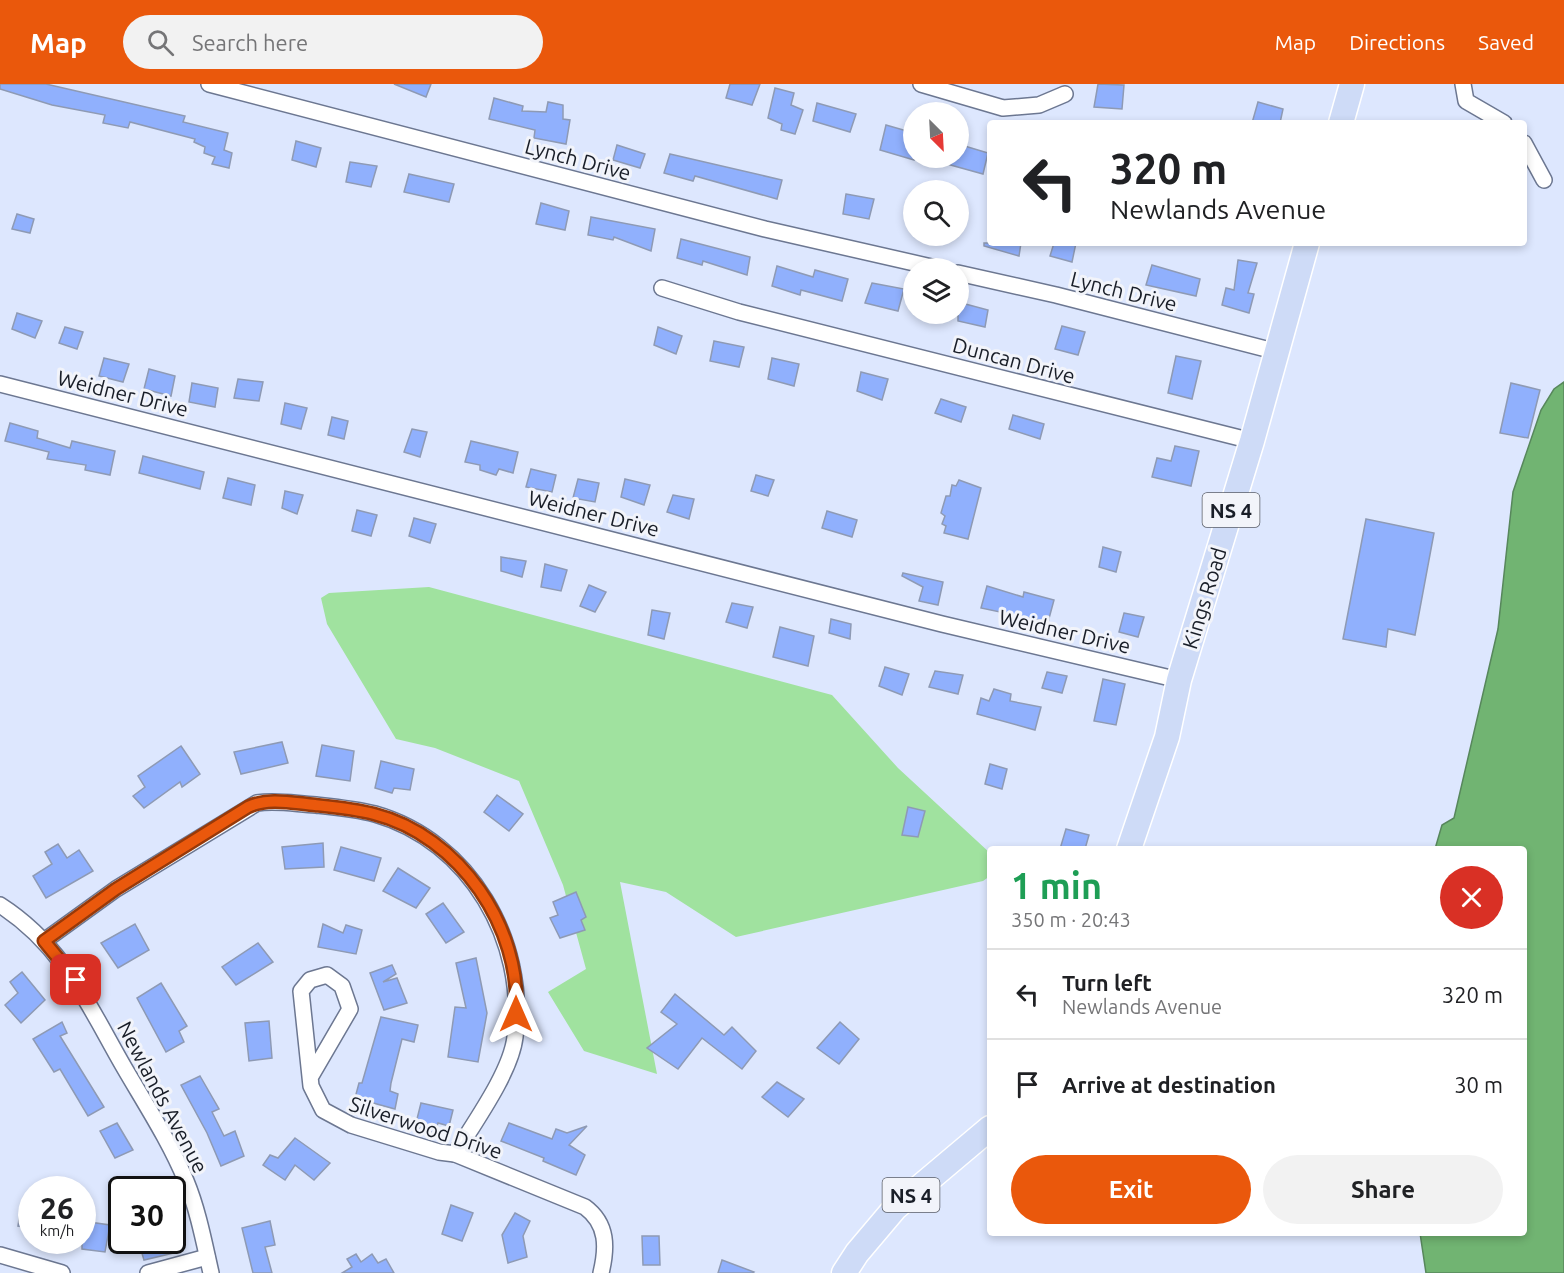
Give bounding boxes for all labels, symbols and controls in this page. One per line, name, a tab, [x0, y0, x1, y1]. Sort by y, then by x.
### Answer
search box	[123, 15, 543, 69]
icon: search	[144, 26, 177, 59]
text: Map	[30, 27, 87, 58]
text: Search here	[192, 30, 308, 55]
text: Map	[1275, 30, 1316, 54]
text: Directions	[1349, 30, 1445, 54]
text: Saved	[1478, 30, 1534, 54]
north arrow	[903, 102, 969, 168]
map controls	[903, 102, 969, 324]
street label: Lynch Drive	[522, 133, 634, 185]
icon: left	[1011, 144, 1089, 222]
text: 320 m	[1110, 145, 1227, 192]
button: search	[903, 180, 969, 246]
text: Newlands Avenue	[1110, 194, 1326, 224]
button: layers	[903, 258, 969, 324]
street label: Lynch Drive	[1068, 266, 1180, 316]
street label: Duncan Drive	[950, 332, 1078, 388]
street label: Weidner Drive	[55, 365, 191, 421]
street label: Weidner Drive	[526, 485, 662, 541]
road number: NS 4	[1202, 493, 1260, 527]
street label: Kings Road	[1177, 544, 1231, 652]
street label: Weidner Drive	[997, 604, 1133, 658]
text: 1 min	[1011, 865, 1102, 906]
button: close	[1440, 866, 1503, 929]
text: 350 m · 20:43	[1011, 908, 1131, 931]
pin	[50, 954, 101, 1005]
icon: arrive	[59, 963, 92, 996]
text: Turn left	[1062, 970, 1152, 995]
icon: left	[1011, 978, 1044, 1011]
position arrow	[484, 982, 548, 1046]
text: 320 m	[1442, 982, 1503, 1007]
text: Newlands Avenue	[1062, 995, 1222, 1018]
street label: Newlands Avenue	[113, 1017, 213, 1177]
icon: arrive	[1011, 1068, 1044, 1101]
text: Arrive at destination	[1062, 1072, 1276, 1097]
text: 30 m	[1454, 1072, 1503, 1097]
street label: Silverwood Drive	[347, 1091, 505, 1163]
button: Exit	[1011, 1155, 1251, 1224]
button: Share	[1263, 1155, 1503, 1224]
speed limit sign: 30	[108, 1176, 186, 1254]
road number: NS 4	[882, 1178, 940, 1212]
text: 26	[40, 1191, 74, 1225]
text: km/h	[40, 1222, 74, 1239]

